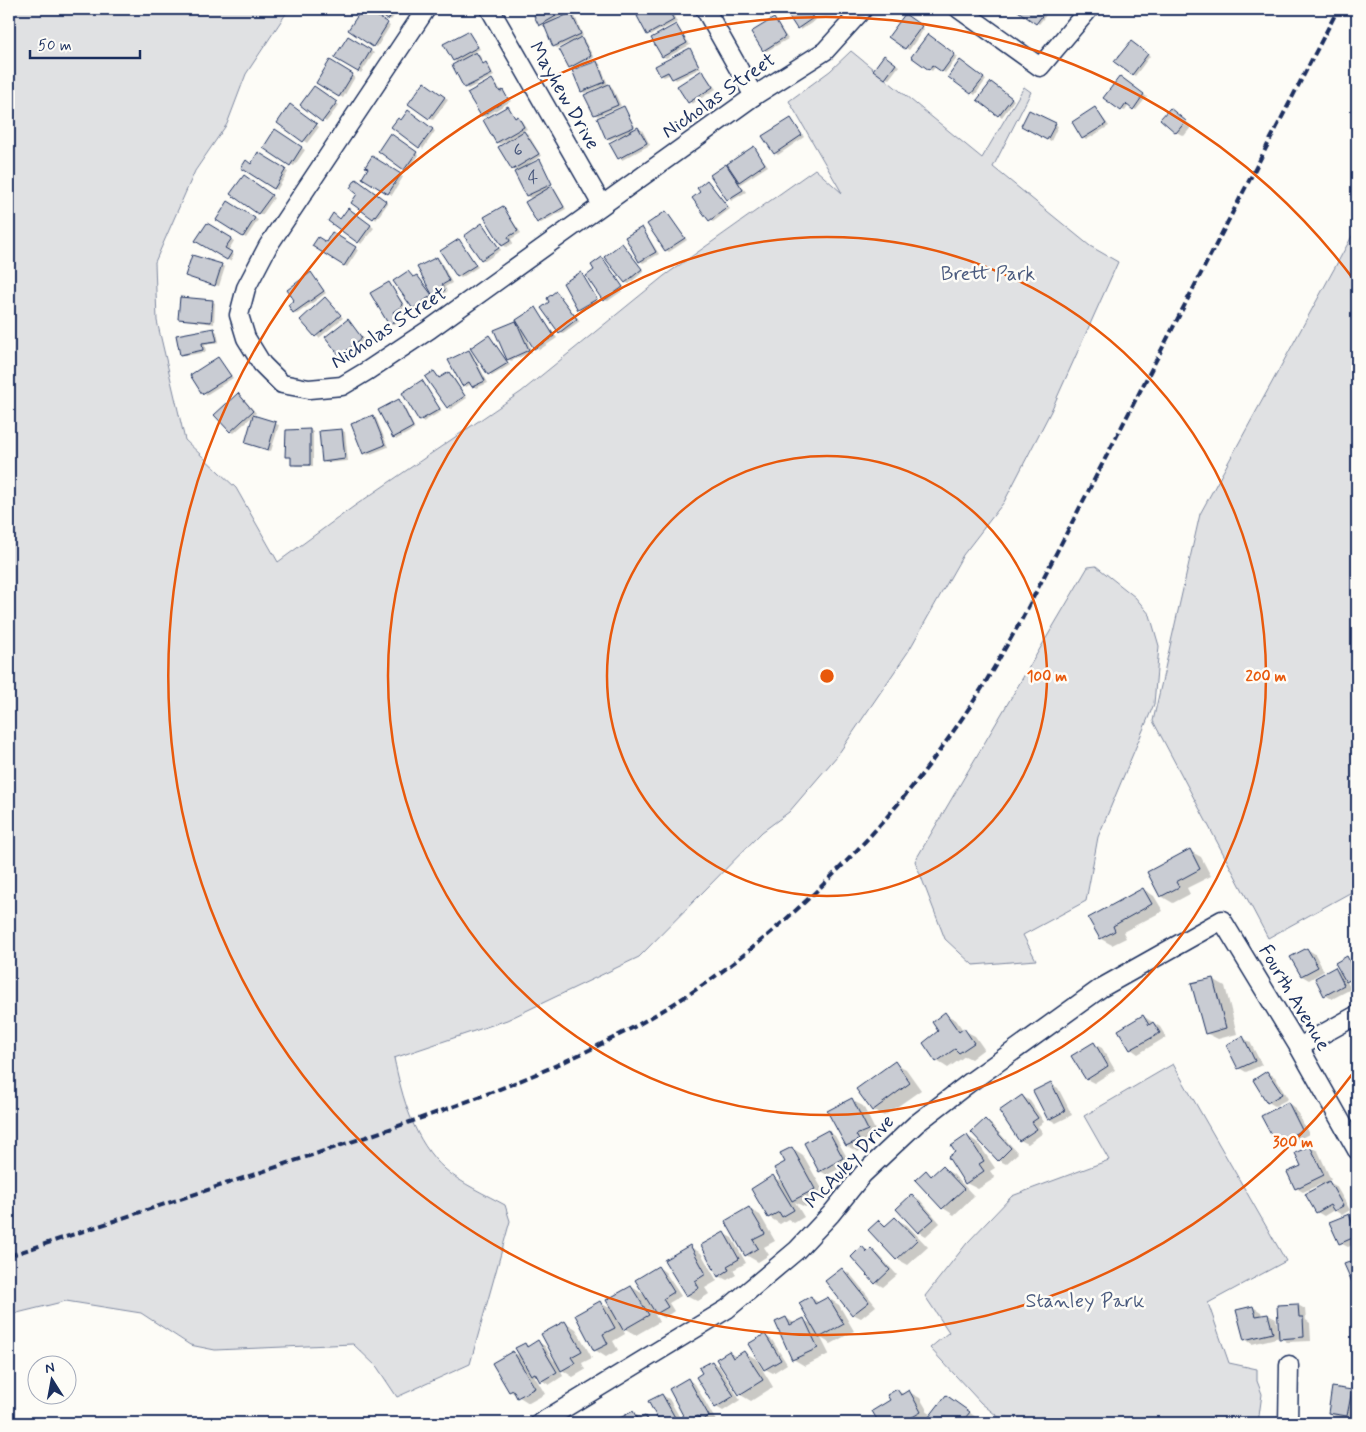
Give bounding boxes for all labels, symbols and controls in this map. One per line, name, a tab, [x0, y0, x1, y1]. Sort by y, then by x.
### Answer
scale bar	[30, 28, 140, 60]
text: 50 m	[38, 36, 72, 56]
street label: Mayhew Drive	[522, 37, 606, 155]
street label: Nicholas Street	[657, 47, 781, 145]
house number: 6	[513, 138, 523, 162]
house number: 4	[528, 166, 538, 190]
park label: Brett Park	[941, 261, 1035, 288]
street label: Nicholas Street	[326, 280, 452, 376]
centre of rings	[818, 667, 836, 685]
text: 100 m	[1027, 667, 1067, 687]
text: 200 m	[1246, 667, 1287, 687]
street label: Fourth Avenue	[1252, 940, 1337, 1056]
street label: McAuley Drive	[799, 1109, 901, 1215]
text: 300 m	[1273, 1133, 1313, 1153]
park label: Stanley Park	[1025, 1288, 1145, 1315]
north arrow	[28, 1354, 78, 1404]
text: N	[43, 1358, 56, 1378]

